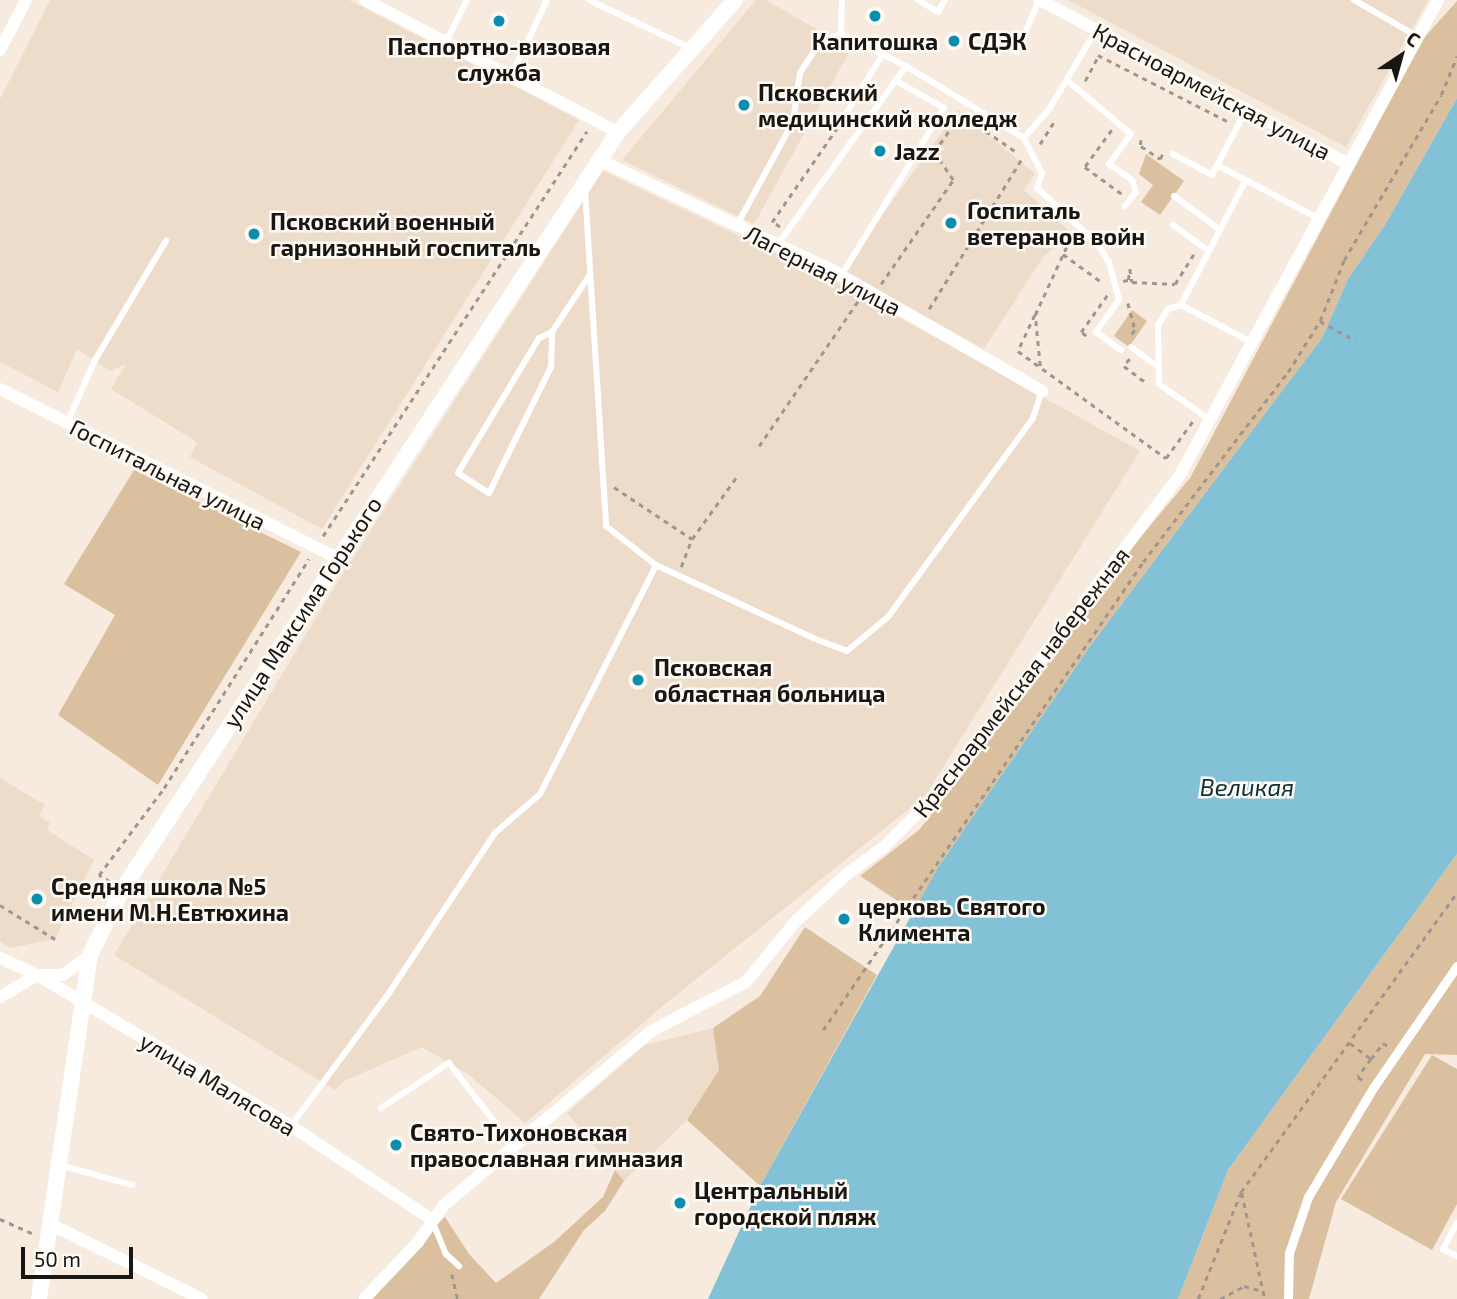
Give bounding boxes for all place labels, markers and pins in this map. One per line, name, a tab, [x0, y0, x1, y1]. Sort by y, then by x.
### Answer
marker: Капитошка	[867, 8, 883, 24]
marker: Паспортно-визовая служба	[491, 13, 507, 29]
place label: Капитошка	[812, 27, 938, 55]
place label: СДЭК	[968, 27, 1027, 55]
place label: Паспортно-визовая служба	[388, 32, 610, 86]
marker: СДЭК	[946, 33, 962, 49]
place label: Псковский медицинский колледж	[758, 78, 1017, 132]
marker: Псковский медицинский колледж	[736, 97, 752, 113]
place label: Jazz	[894, 137, 940, 165]
marker: Jazz	[872, 143, 888, 159]
place label: Госпиталь ветеранов войн	[967, 196, 1145, 250]
place label: Псковский военный гарнизонный госпиталь	[270, 207, 541, 261]
marker: Госпиталь ветеранов войн	[941, 213, 961, 233]
marker: Псковский военный гарнизонный госпиталь	[244, 224, 264, 244]
place label: Псковская областная больница	[654, 653, 885, 707]
marker: Псковская областная больница	[628, 670, 648, 690]
place label: Средняя школа №5 имени М.Н.Евтюхина	[51, 872, 289, 926]
marker: Средняя школа №5 имени М.Н.Евтюхина	[29, 891, 45, 907]
place label: церковь Святого Климента	[858, 892, 1046, 946]
marker: церковь Святого Климента	[836, 911, 852, 927]
place label: Свято-Тихоновская православная гимназия	[410, 1118, 683, 1172]
marker: Свято-Тихоновская православная гимназия	[388, 1137, 404, 1153]
place label: Центральный городской пляж	[694, 1176, 876, 1230]
marker: Центральный городской пляж	[672, 1195, 688, 1211]

